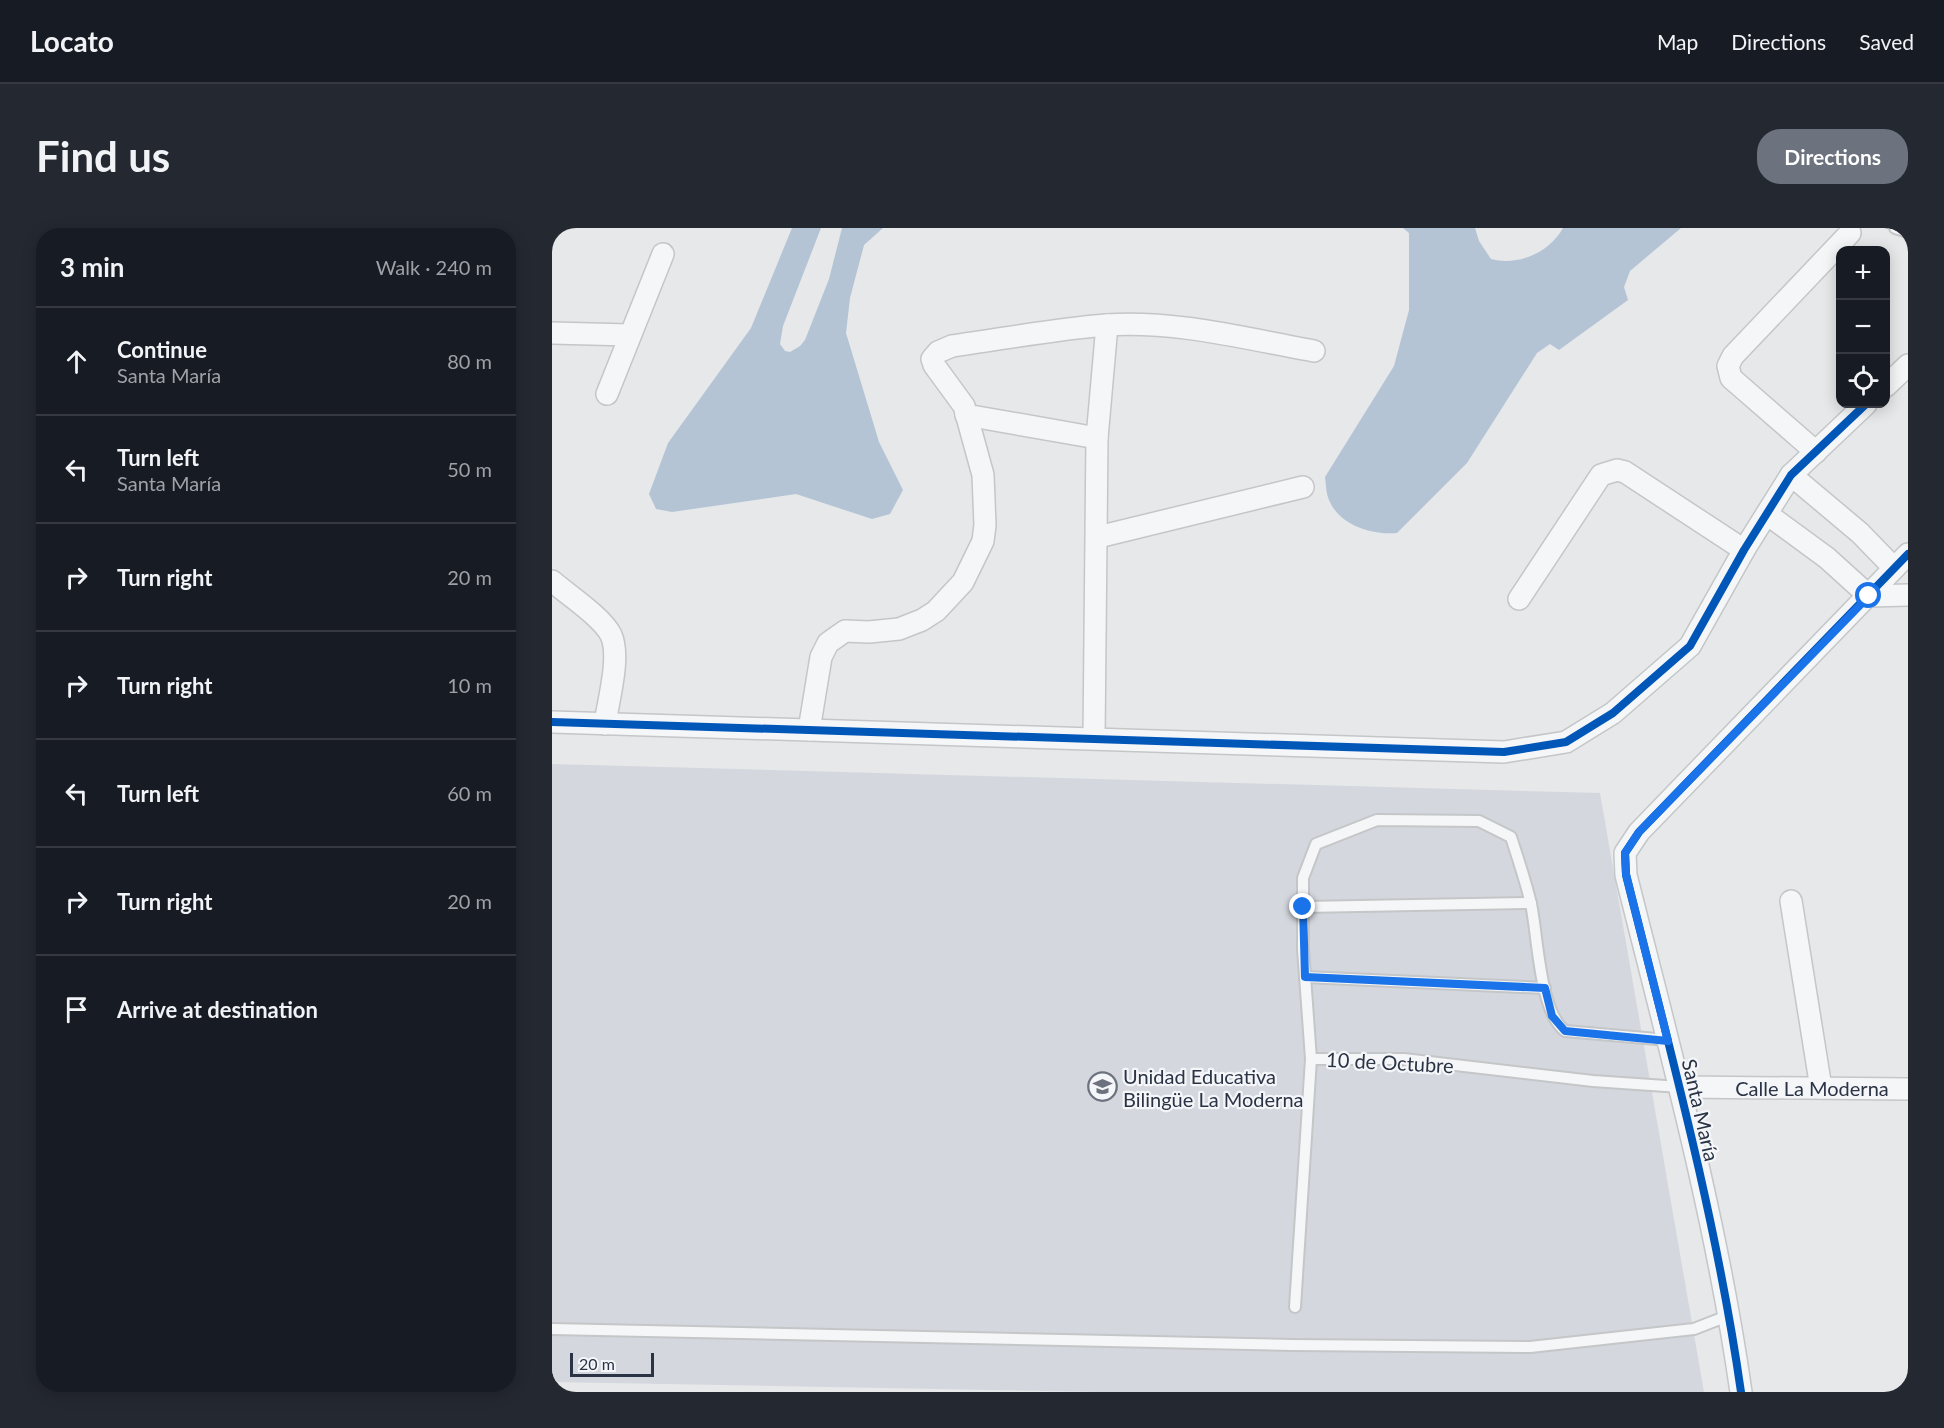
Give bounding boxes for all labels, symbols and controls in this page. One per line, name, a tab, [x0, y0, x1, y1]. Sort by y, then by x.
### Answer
text: Locato	[30, 24, 114, 58]
text: Map	[1657, 29, 1698, 54]
text: Directions	[1731, 29, 1826, 54]
text: Saved	[1859, 29, 1914, 54]
button: Directions	[1757, 129, 1908, 184]
text: Find us	[36, 131, 170, 181]
map controls	[1836, 246, 1890, 408]
button: +	[1836, 246, 1890, 300]
text: 3 min	[60, 251, 124, 283]
text: Walk · 240 m	[376, 255, 492, 279]
button: −	[1836, 300, 1890, 354]
text: Continue	[117, 336, 207, 363]
icon: ahead	[60, 345, 93, 378]
text: 80 m	[447, 349, 492, 373]
button: locate	[1836, 354, 1890, 408]
text: Santa María	[117, 363, 221, 387]
text: Turn left	[117, 444, 199, 471]
icon: left	[60, 453, 93, 486]
text: 50 m	[447, 457, 492, 481]
text: Santa María	[117, 471, 221, 495]
icon: right	[60, 561, 93, 594]
text: Turn right	[117, 564, 212, 591]
text: 20 m	[447, 565, 492, 589]
route start	[1855, 582, 1881, 608]
icon: right	[60, 669, 93, 702]
text: Turn right	[117, 672, 212, 699]
text: 10 m	[447, 673, 492, 697]
icon: left	[60, 777, 93, 810]
text: Turn left	[117, 780, 199, 807]
text: 60 m	[447, 781, 492, 805]
icon: right	[60, 885, 93, 918]
text: Turn right	[117, 888, 212, 915]
text: 20 m	[447, 889, 492, 913]
route end	[1289, 893, 1315, 919]
icon: arrive	[60, 993, 93, 1026]
text: Arrive at destination	[117, 996, 318, 1023]
street label: 10 de Octubre	[1326, 1047, 1454, 1077]
street label: Santa María	[1678, 1057, 1724, 1163]
place label: Unidad Educativa Bilingüe La Moderna	[1123, 1064, 1304, 1111]
school or university icon: Unidad Educativa Bilingüe La Moderna	[1086, 1071, 1118, 1103]
street label: Calle La Moderna	[1735, 1076, 1889, 1100]
scale bar	[570, 1350, 654, 1378]
text: 20 m	[579, 1354, 615, 1373]

